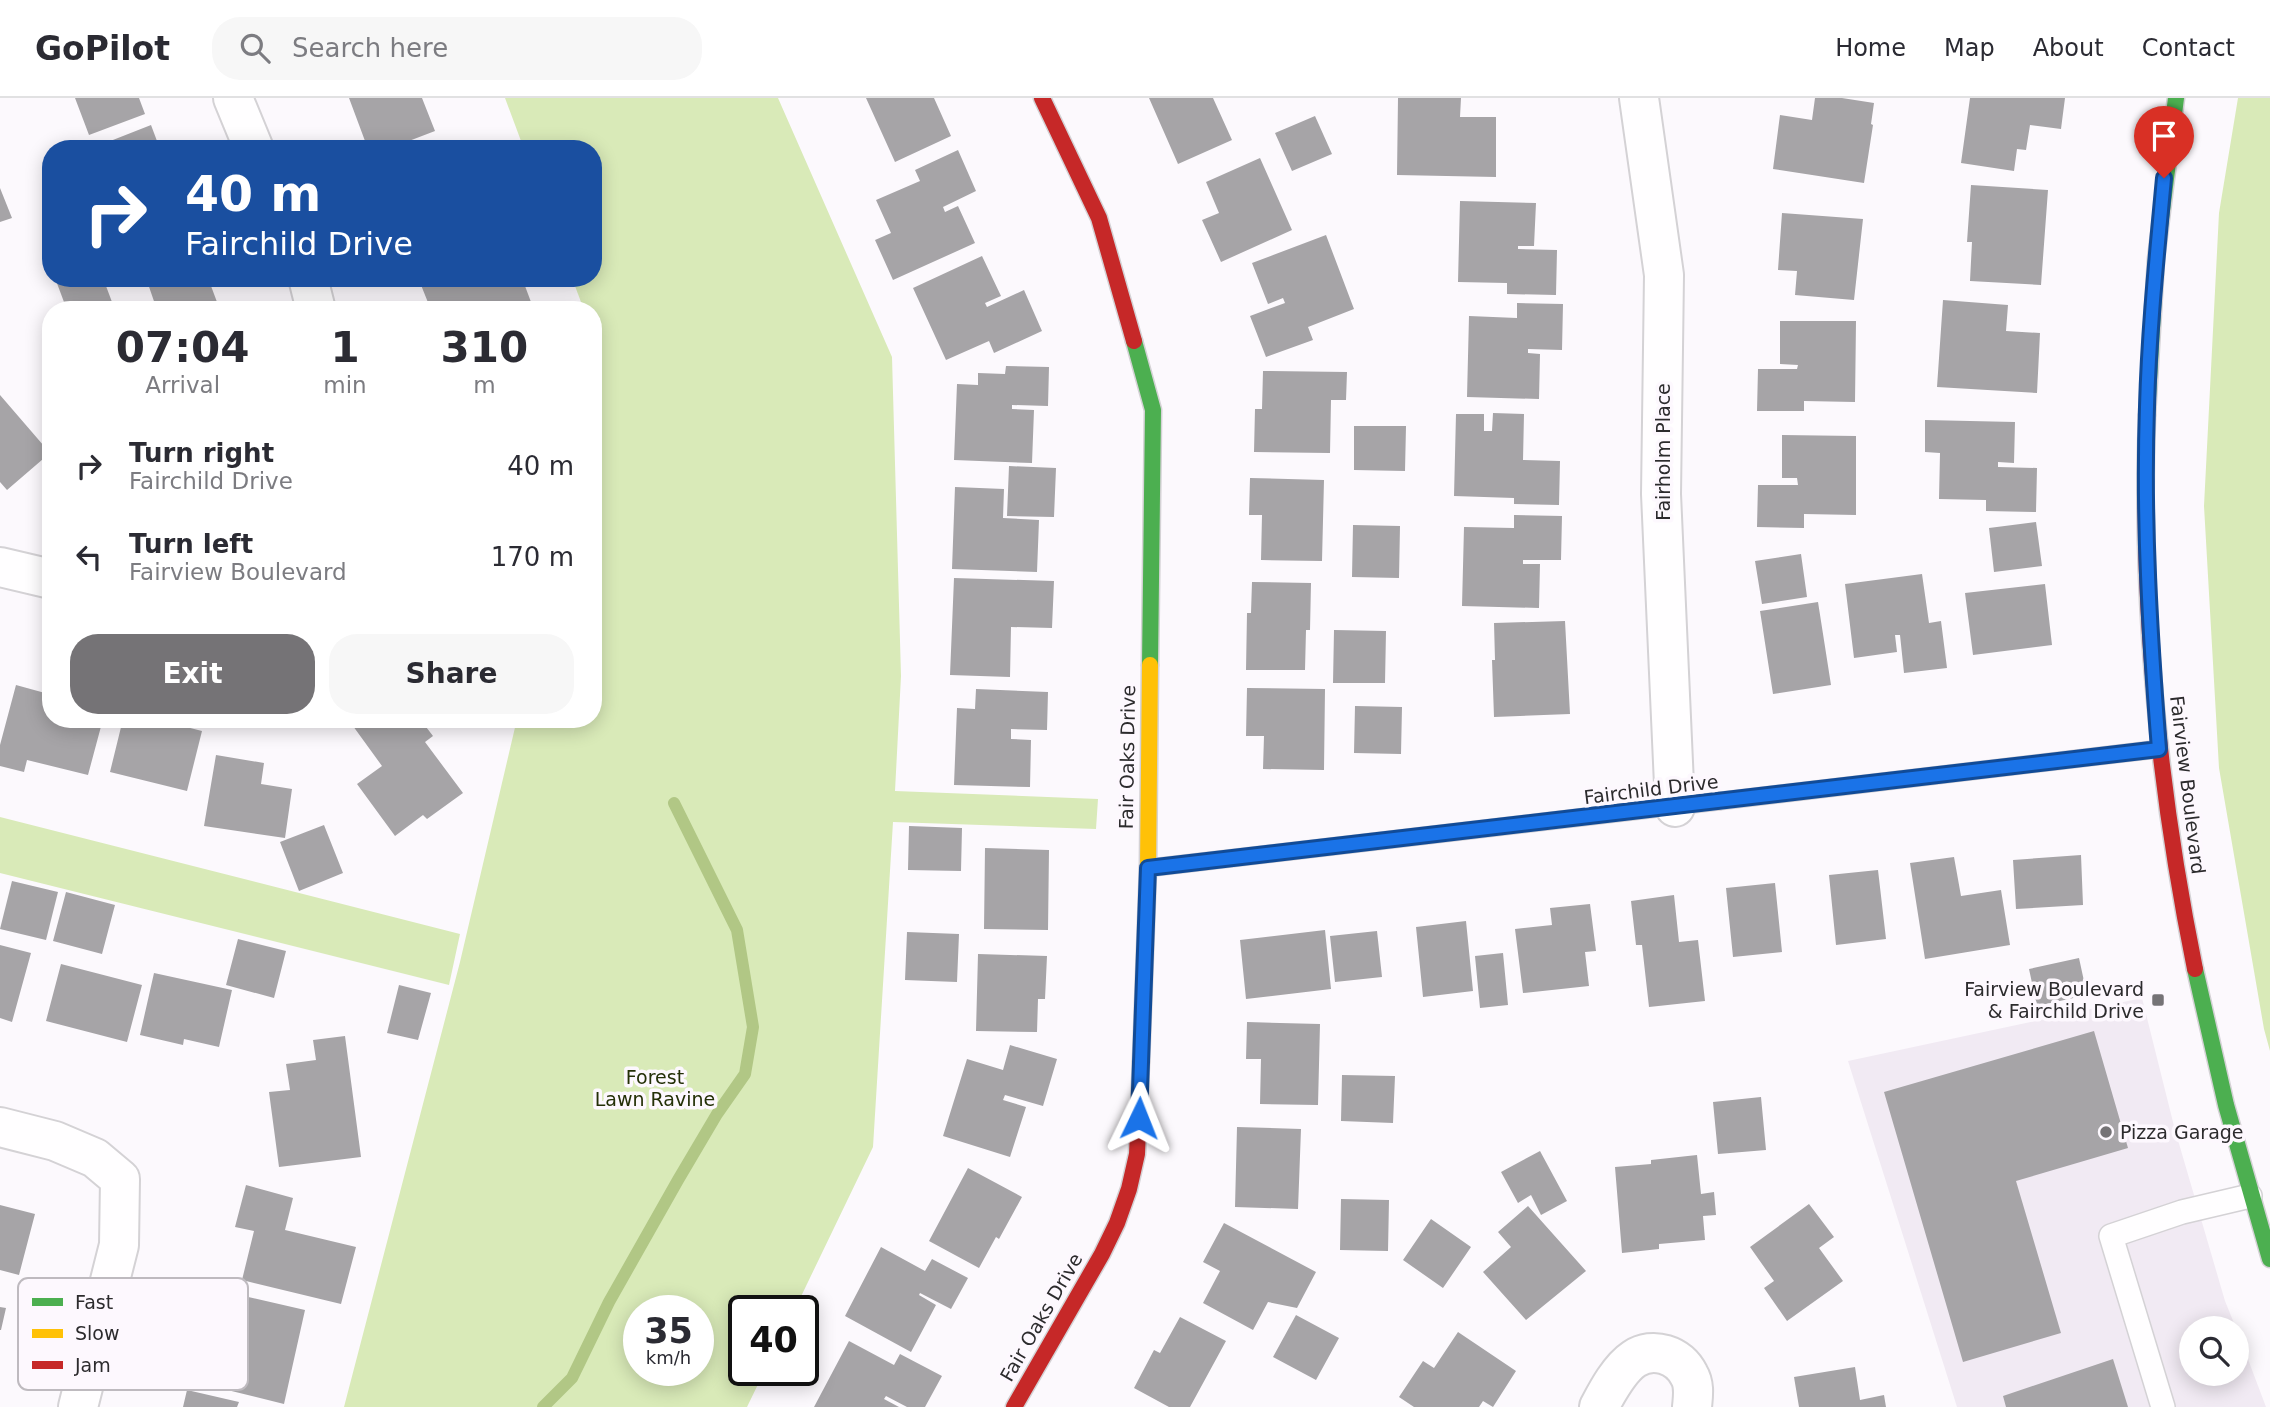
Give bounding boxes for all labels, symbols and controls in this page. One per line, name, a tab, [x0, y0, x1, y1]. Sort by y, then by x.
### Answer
search box	[212, 17, 702, 80]
text: GoPilot	[35, 29, 170, 68]
icon: search	[236, 29, 274, 67]
text: Search here	[292, 33, 448, 63]
text: Home	[1835, 34, 1906, 62]
text: Map	[1944, 34, 1995, 62]
text: About	[2033, 34, 2104, 62]
text: Contact	[2142, 34, 2235, 62]
pin	[2134, 106, 2194, 178]
icon: arrive	[2145, 117, 2183, 155]
text: 40 m	[185, 166, 321, 223]
icon: right	[70, 168, 161, 259]
text: Fairchild Drive	[185, 225, 413, 263]
text: 07:04	[116, 323, 250, 372]
text: 1	[330, 323, 360, 372]
text: 310	[441, 323, 528, 372]
text: Arrival	[145, 372, 220, 398]
text: min	[323, 372, 367, 398]
text: m	[473, 372, 496, 398]
street label: Fairholm Place	[1652, 383, 1674, 521]
text: Turn right	[129, 438, 274, 468]
icon: right	[70, 447, 108, 485]
text: 40 m	[507, 451, 574, 481]
text: Fairchild Drive	[129, 468, 293, 494]
text: Turn left	[129, 529, 253, 559]
icon: left	[70, 538, 108, 576]
text: 170 m	[491, 542, 574, 572]
text: Fairview Boulevard	[129, 559, 347, 585]
button: Exit	[70, 634, 315, 714]
button: Share	[329, 634, 574, 714]
street label: Fair Oaks Drive	[1115, 685, 1139, 829]
street label: Fairview Boulevard	[2166, 694, 2210, 876]
street label: Fairchild Drive	[1583, 770, 1719, 808]
place label: Fairview Boulevard & Fairchild Drive	[1964, 978, 2144, 1022]
marker: Fairview Boulevard & Fairchild Drive	[2150, 992, 2166, 1008]
park label: Forest Lawn Ravine	[595, 1066, 715, 1110]
position arrow	[1102, 1081, 1176, 1155]
place label: Pizza Garage	[2120, 1121, 2244, 1143]
marker: Pizza Garage	[2098, 1124, 2114, 1140]
street label: Fair Oaks Drive	[995, 1249, 1087, 1385]
legend	[18, 1278, 248, 1390]
text: Fast	[75, 1291, 113, 1313]
speed limit sign: 40	[728, 1295, 819, 1386]
text: 35	[644, 1311, 693, 1351]
map controls	[2179, 1316, 2249, 1386]
button: search	[2179, 1316, 2249, 1386]
text: Slow	[75, 1322, 120, 1344]
text: km/h	[646, 1347, 691, 1368]
text: Jam	[74, 1354, 111, 1376]

